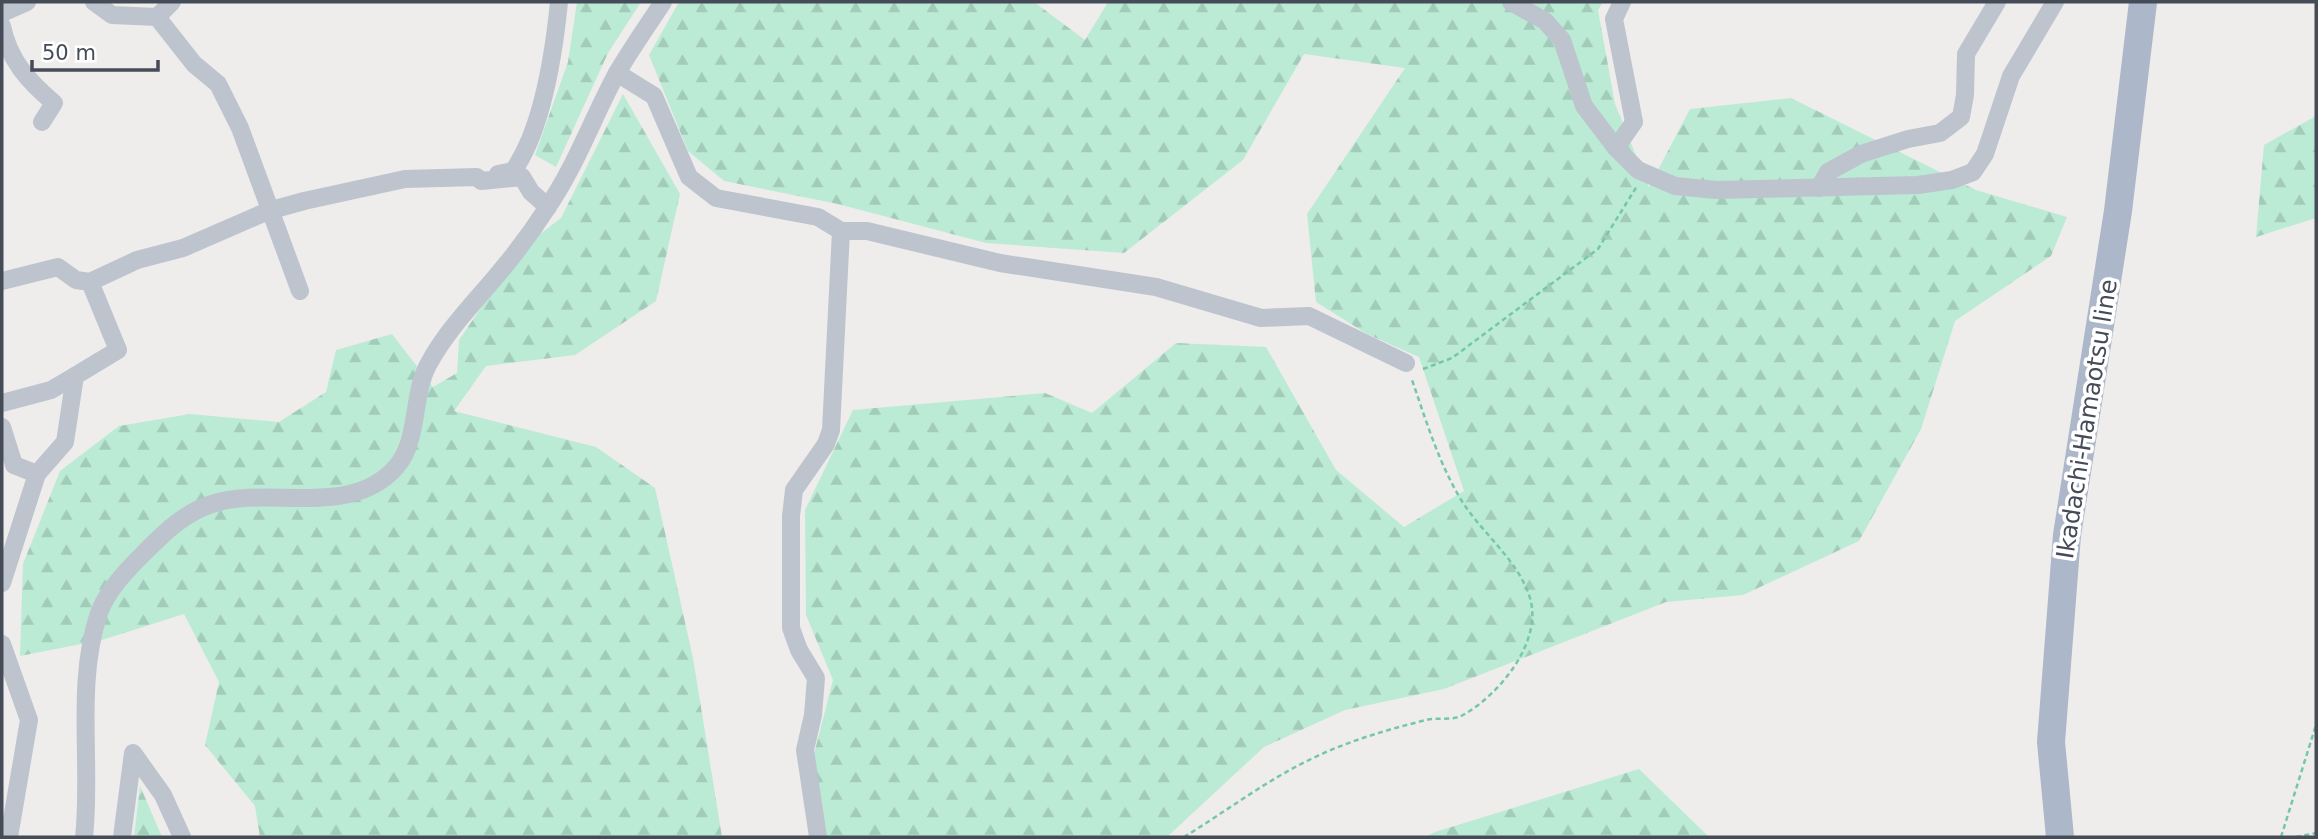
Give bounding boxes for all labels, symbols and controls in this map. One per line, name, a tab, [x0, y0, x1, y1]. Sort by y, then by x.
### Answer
scale bar	[32, 28, 158, 72]
text: 50 m	[42, 41, 96, 65]
street label: Ikadachi-Hamaotsu line	[2051, 277, 2123, 561]

